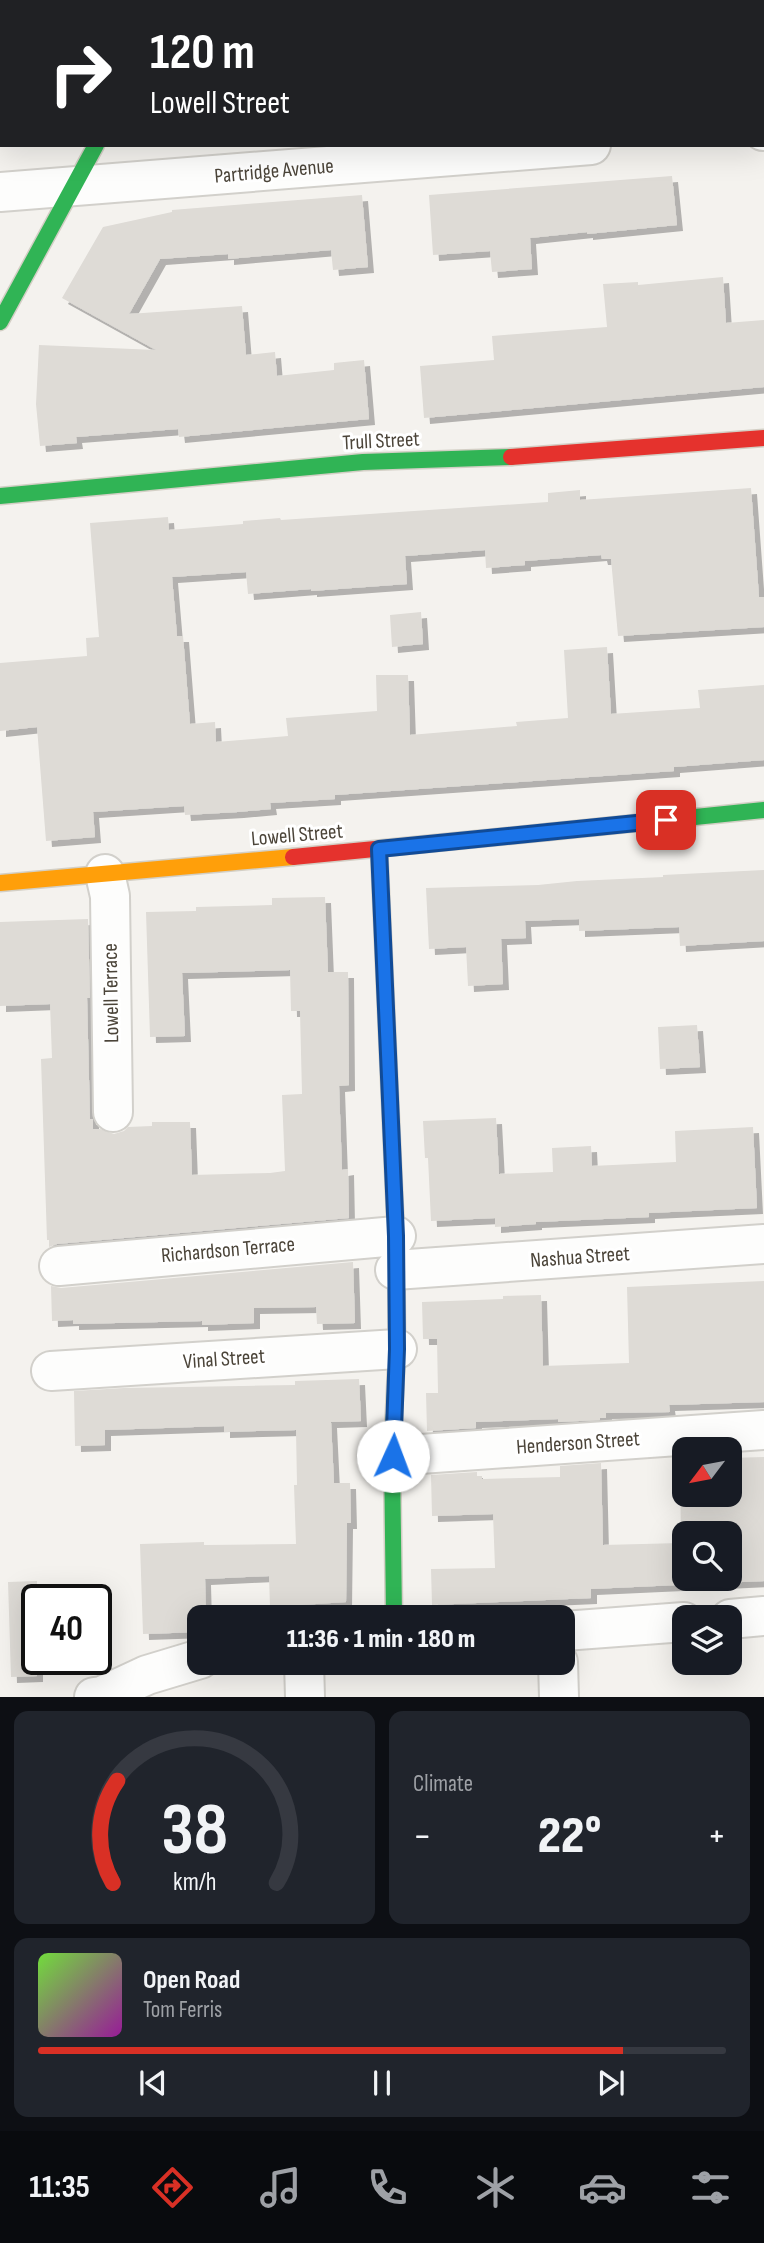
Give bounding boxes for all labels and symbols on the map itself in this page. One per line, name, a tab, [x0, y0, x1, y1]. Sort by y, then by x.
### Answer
street label: Partridge Avenue	[213, 153, 335, 189]
street label: Trull Street	[342, 426, 420, 456]
pin	[636, 790, 696, 850]
street label: Lowell Street	[250, 819, 344, 851]
street label: Lowell Terrace	[98, 943, 124, 1043]
street label: Richardson Terrace	[160, 1232, 296, 1268]
street label: Nashua Street	[529, 1241, 631, 1273]
street label: Vinal Street	[182, 1344, 266, 1374]
position arrow	[356, 1419, 430, 1493]
street label: Henderson Street	[515, 1426, 641, 1460]
north arrow	[672, 1437, 742, 1507]
speed limit sign: 40	[21, 1584, 112, 1675]

